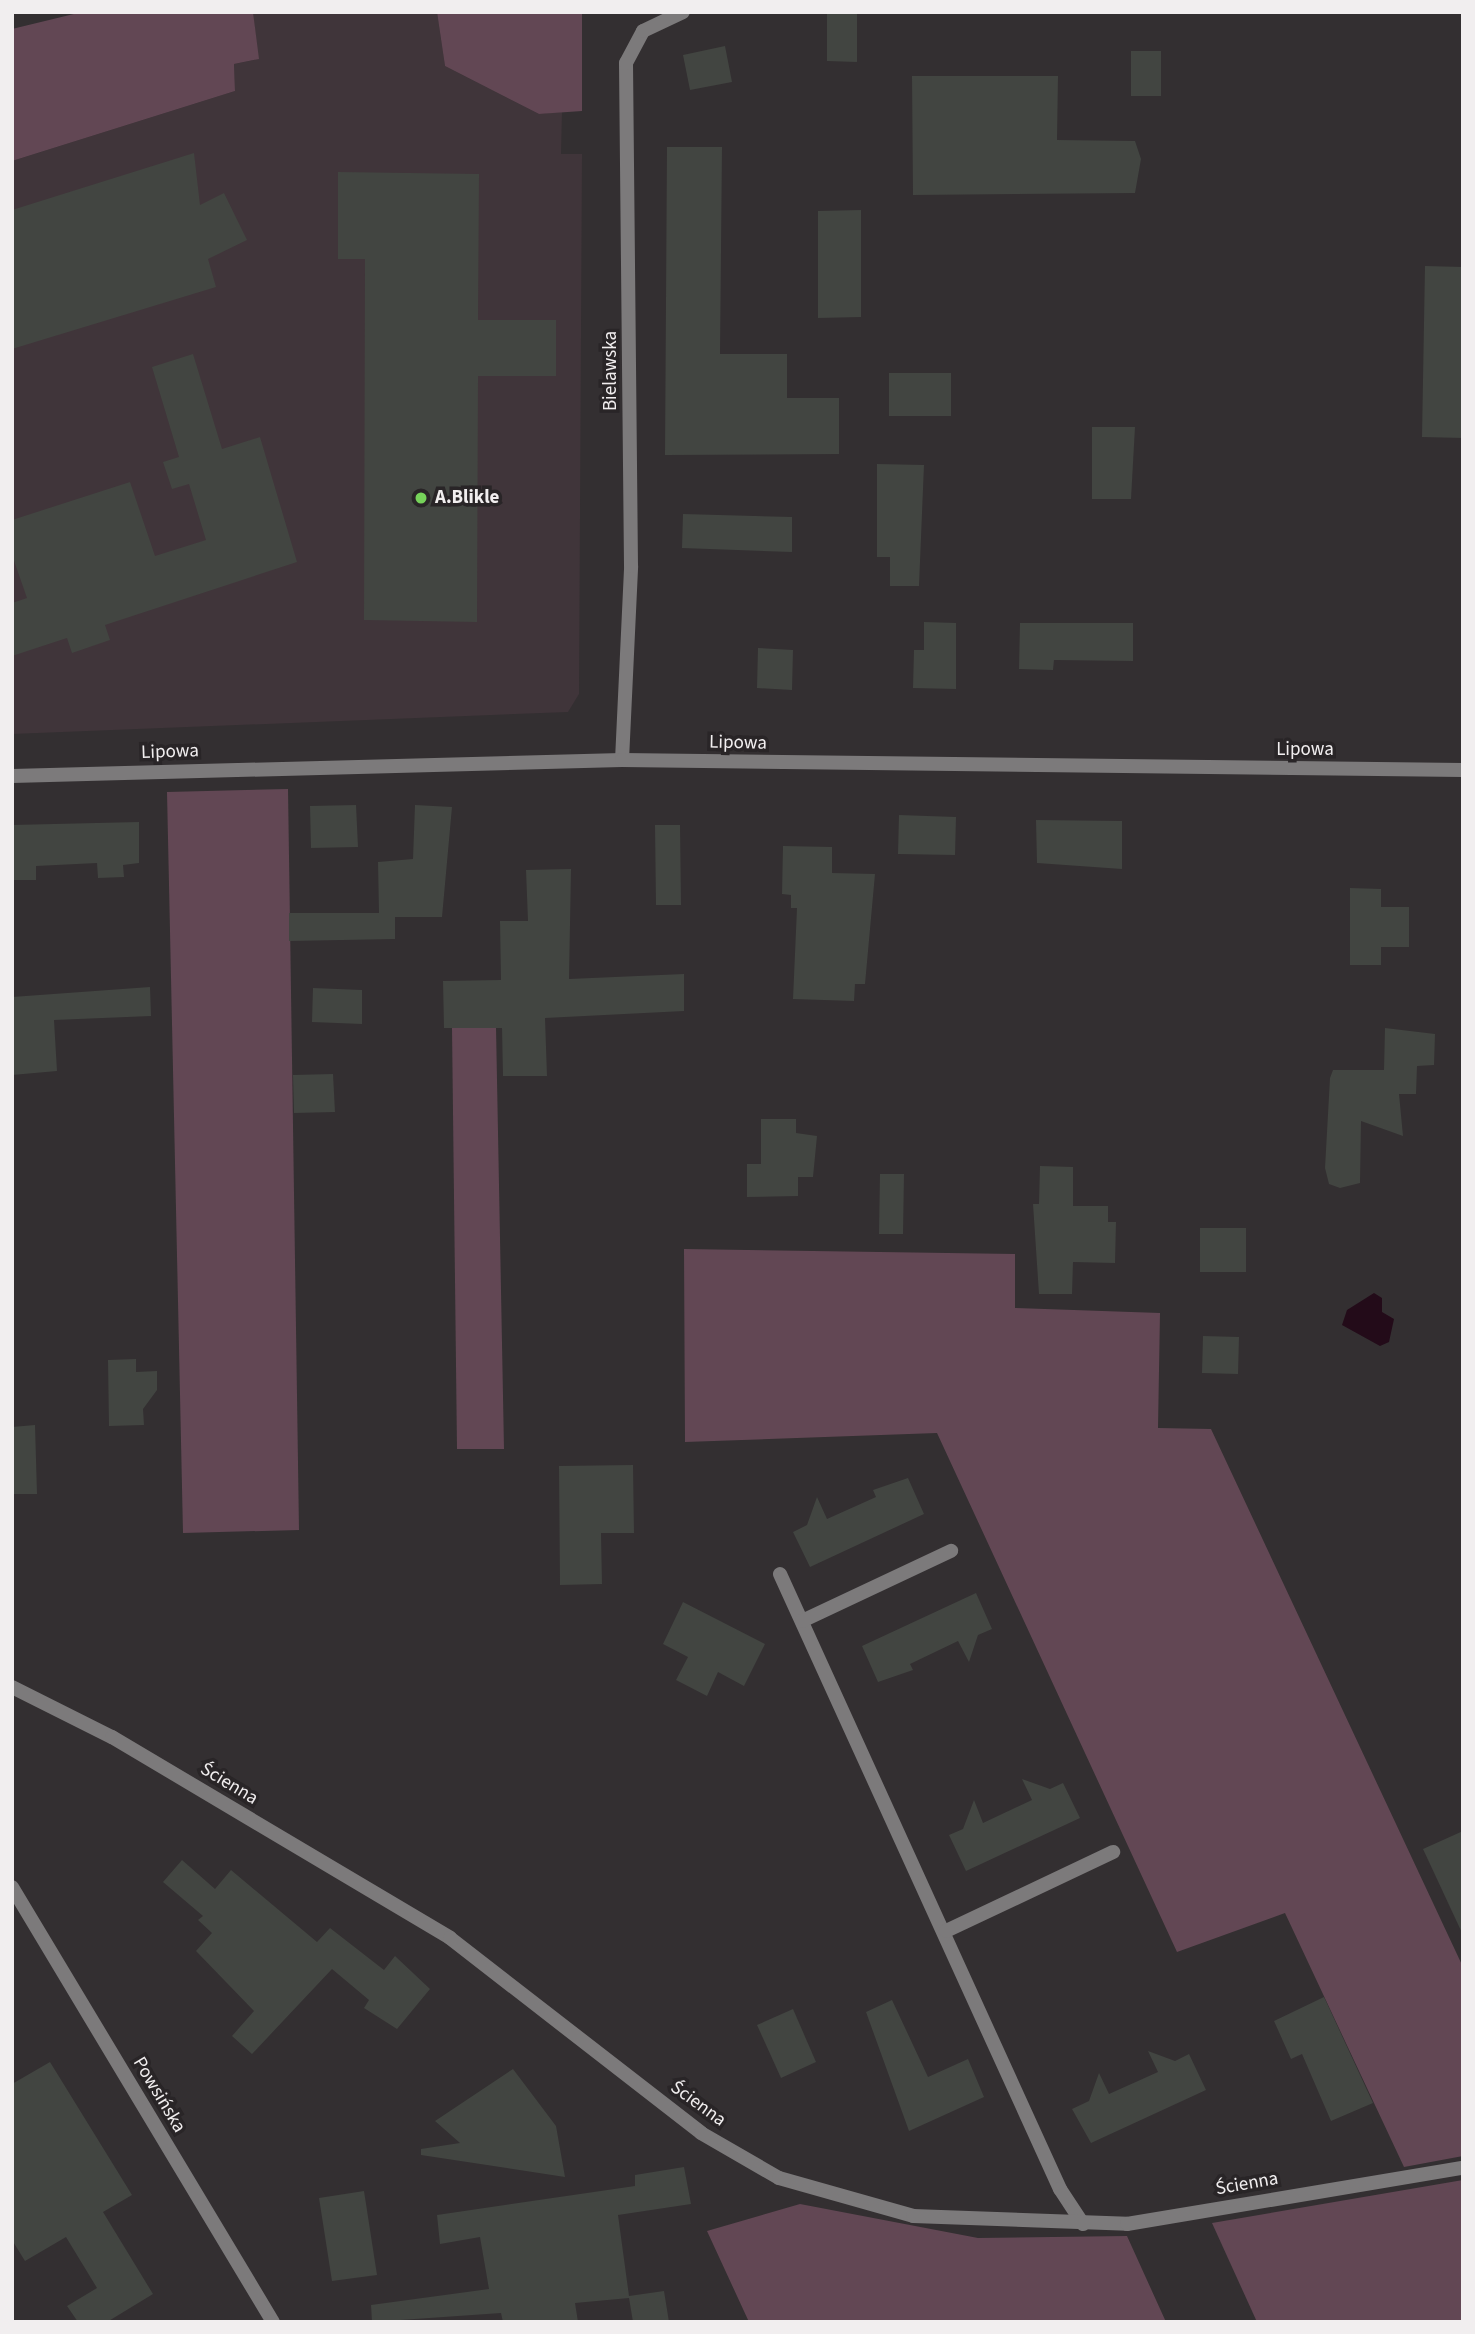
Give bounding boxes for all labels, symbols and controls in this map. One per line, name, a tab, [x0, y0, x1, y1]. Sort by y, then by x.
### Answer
street label: Bielawska	[600, 331, 622, 411]
place label: A.Blikle	[435, 487, 499, 509]
marker: A.Blikle	[413, 490, 429, 506]
street label: Lipowa	[709, 731, 767, 755]
street label: Lipowa	[1276, 739, 1334, 761]
street label: Lipowa	[141, 740, 199, 764]
street label: Ścienna	[196, 1758, 262, 1810]
street label: Powsińska	[128, 2053, 190, 2137]
street label: Ścienna	[666, 2076, 730, 2132]
street label: Ścienna	[1214, 2167, 1280, 2201]

